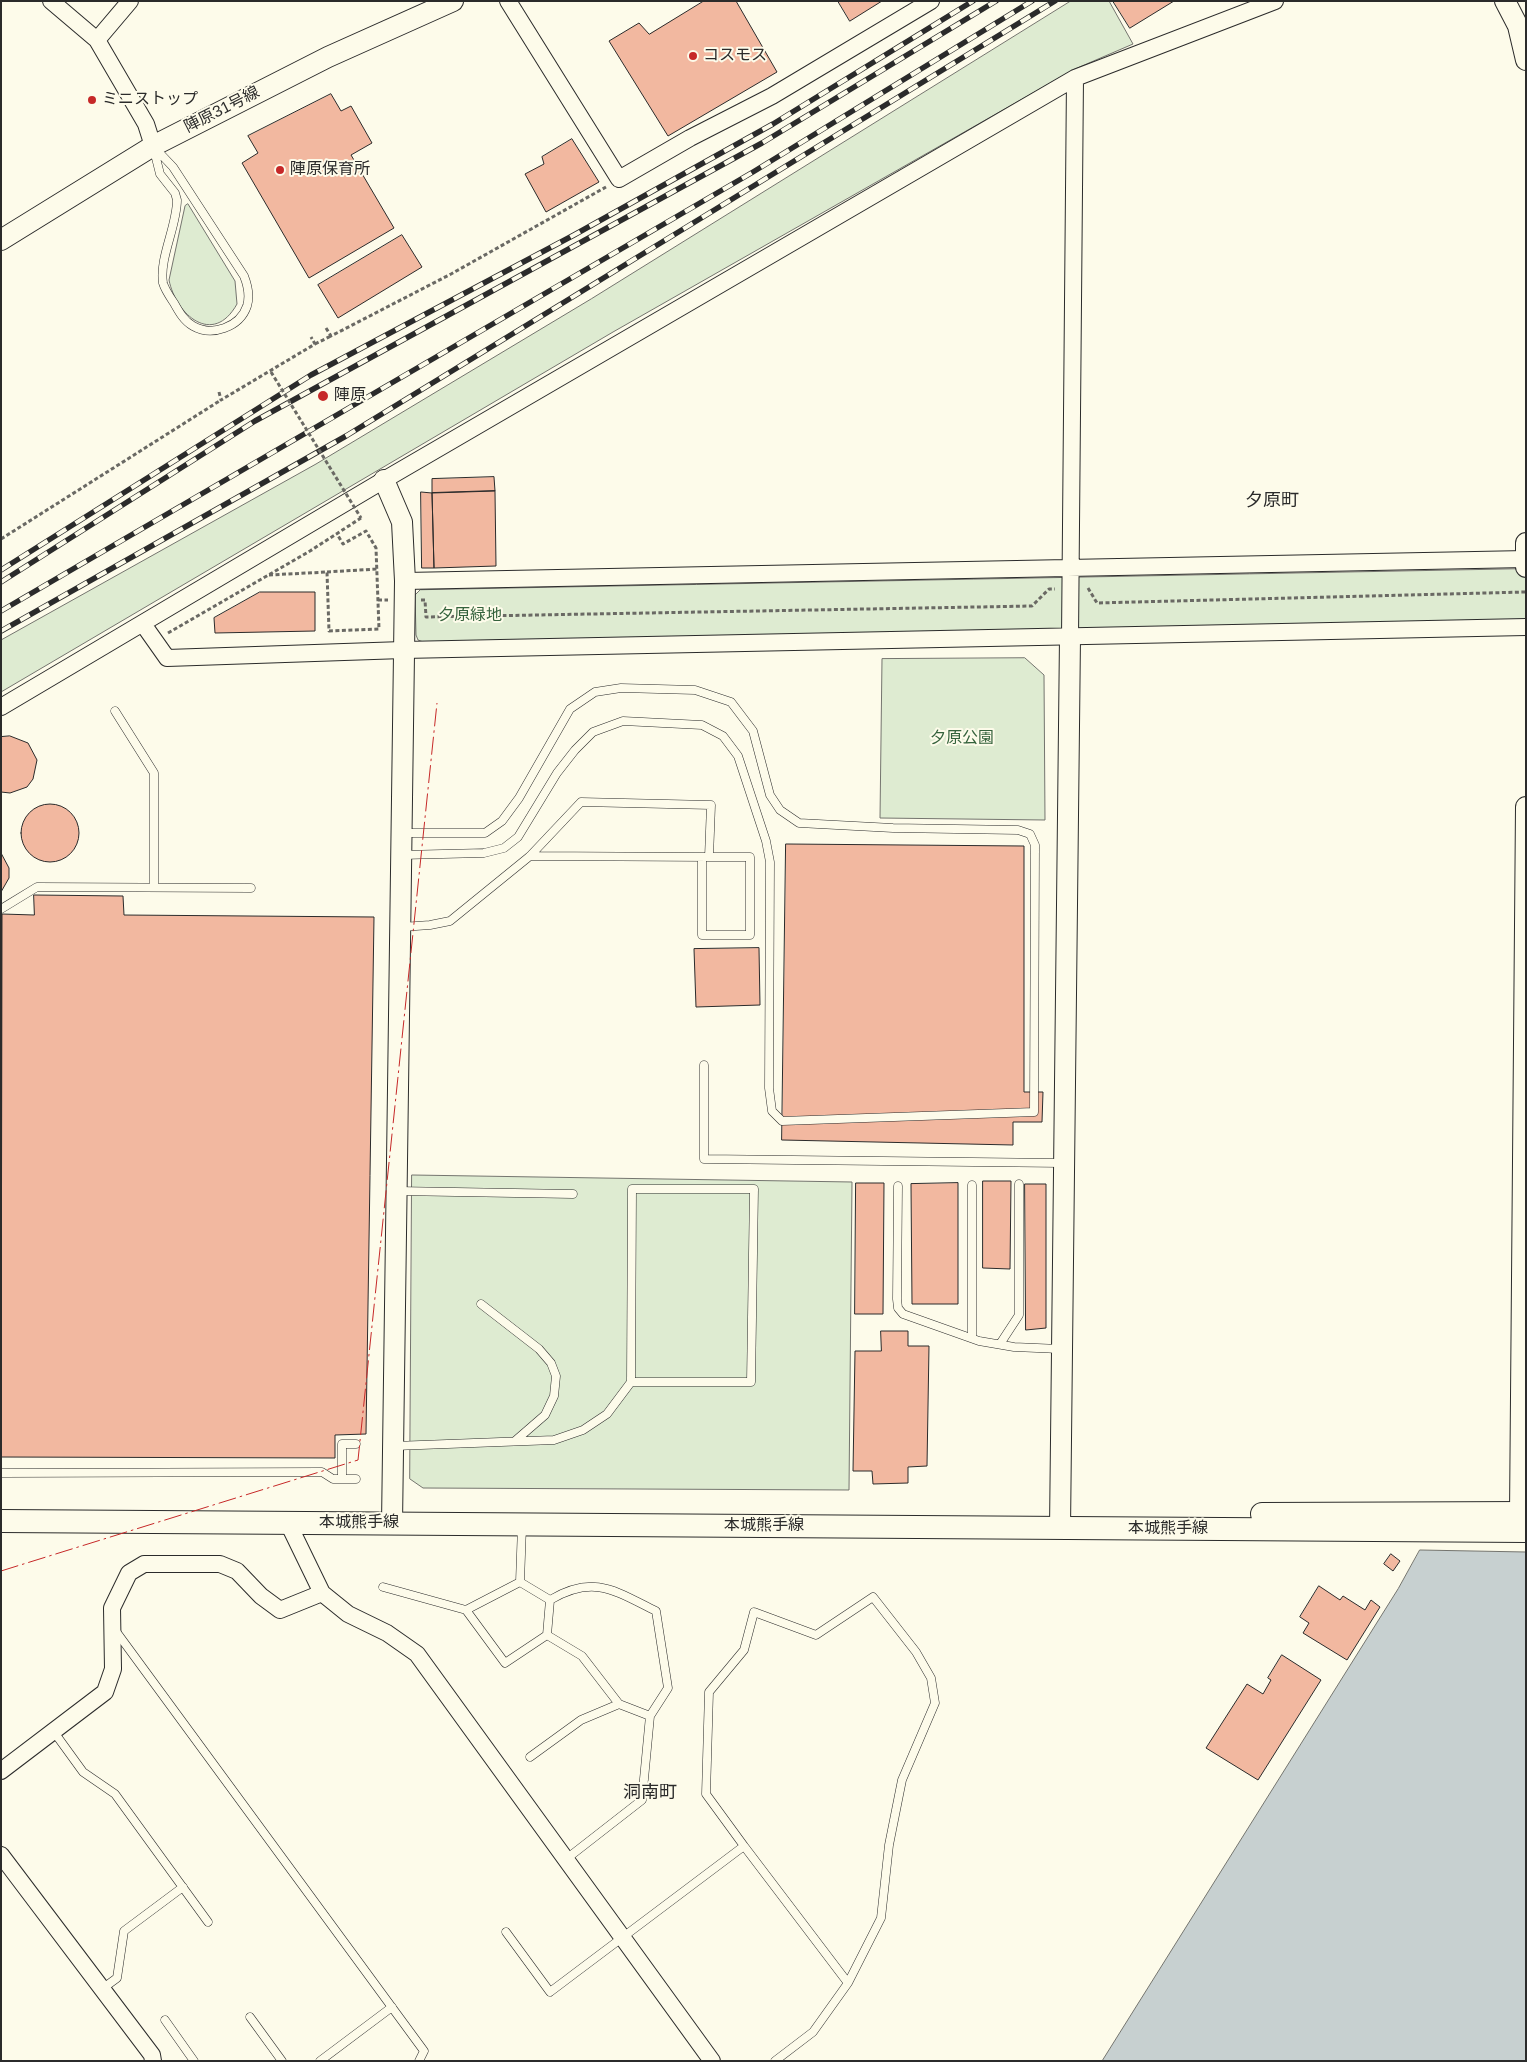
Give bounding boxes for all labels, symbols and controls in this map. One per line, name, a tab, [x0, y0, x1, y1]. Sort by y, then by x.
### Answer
place label: コスモス	[703, 46, 767, 66]
marker: コスモス	[687, 50, 699, 62]
street label: 陣原31号線	[181, 83, 263, 137]
place label: ミニストップ	[102, 90, 198, 110]
marker: ミニストップ	[86, 94, 98, 106]
place label: 陣原保育所	[290, 160, 370, 180]
marker: 陣原保育所	[274, 164, 286, 176]
place label: 陣原	[334, 386, 366, 406]
marker: 陣原	[316, 389, 330, 403]
district label: 夕原町	[1245, 490, 1299, 512]
park label: 夕原緑地	[438, 606, 502, 626]
park label: 夕原公園	[930, 729, 994, 749]
street label: 本城熊手線	[319, 1513, 399, 1533]
street label: 本城熊手線	[724, 1516, 804, 1536]
street label: 本城熊手線	[1128, 1519, 1208, 1539]
district label: 洞南町	[623, 1782, 677, 1804]

